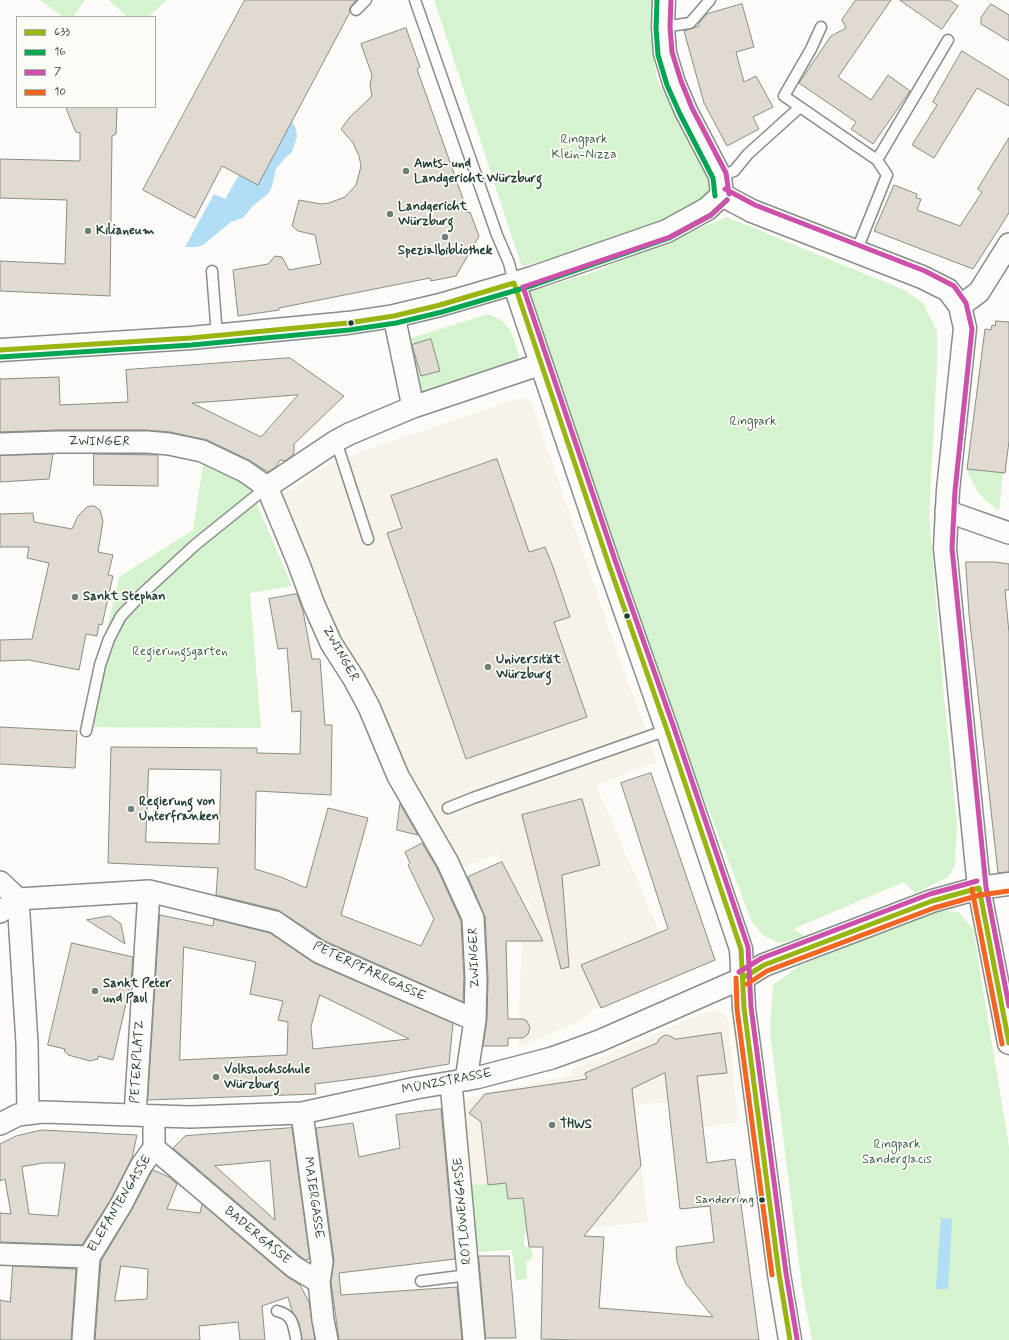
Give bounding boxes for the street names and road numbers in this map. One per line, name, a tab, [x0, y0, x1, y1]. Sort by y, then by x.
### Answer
street label: ZWINGER	[69, 434, 129, 450]
street label: ZWINGER	[318, 624, 362, 684]
street label: ZWINGER	[466, 927, 484, 989]
street label: PETERPFARRGASSE	[310, 939, 428, 1005]
street label: PETERPLATZ	[128, 1020, 148, 1104]
street label: MÜNZSTRASSE	[401, 1066, 493, 1098]
street label: ELEFANTENGASSE	[85, 1153, 155, 1255]
street label: MAIERGASSE	[300, 1156, 326, 1240]
street label: ROTLÖWENGASSE	[451, 1157, 475, 1265]
street label: BADERGASSE	[221, 1204, 293, 1268]

